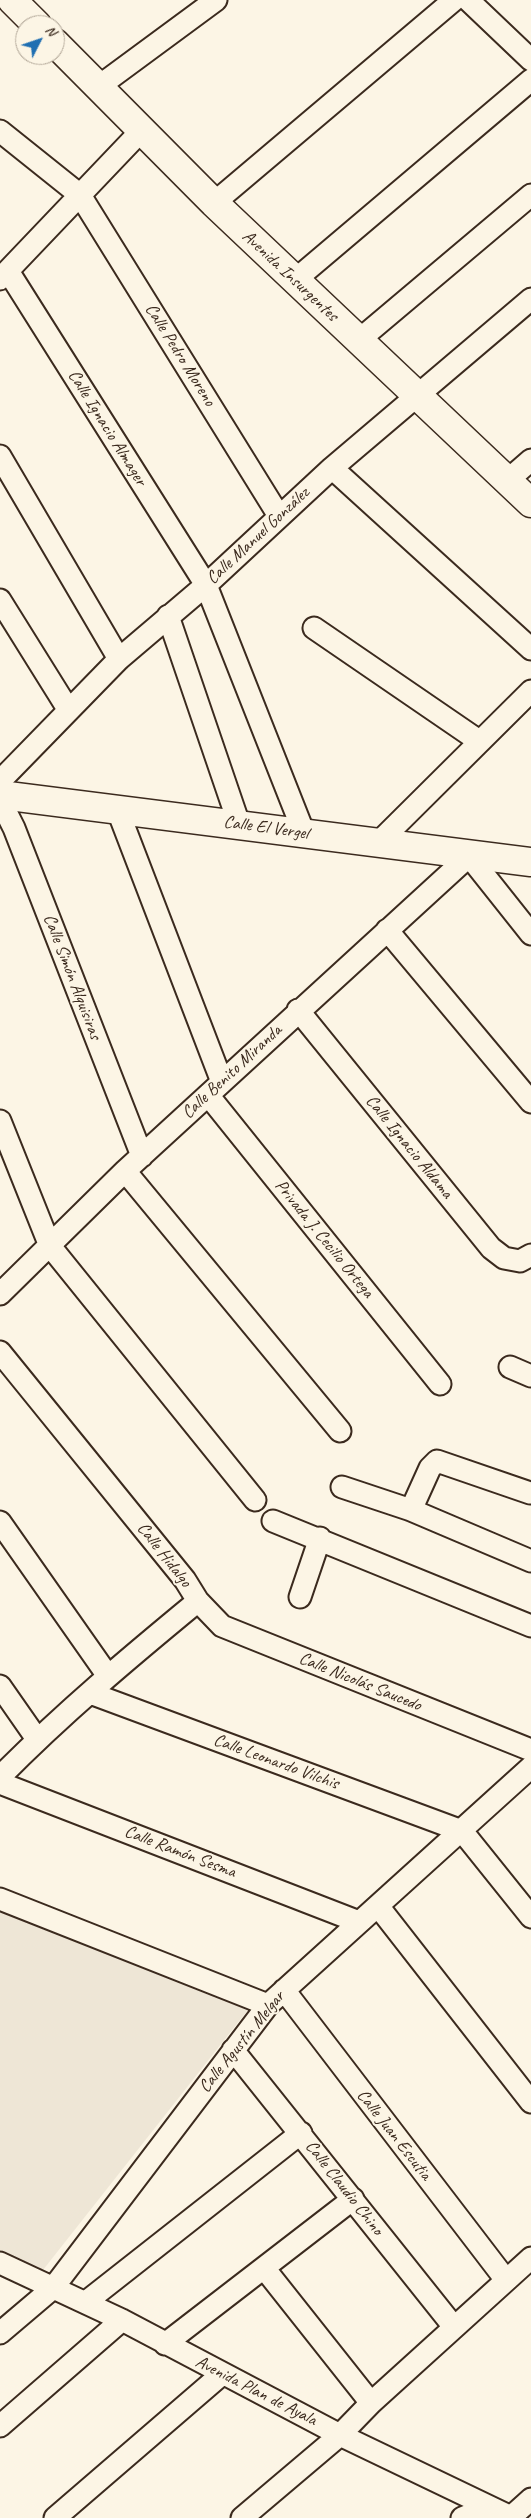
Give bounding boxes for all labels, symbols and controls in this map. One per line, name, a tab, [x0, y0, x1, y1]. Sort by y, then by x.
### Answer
north arrow	[15, 15, 65, 65]
text: N	[42, 22, 60, 39]
street label: Avenida Insurgentes	[237, 226, 343, 326]
street label: Calle Pedro Moreno	[140, 300, 220, 410]
street label: Calle Ignacio Almager	[63, 366, 151, 490]
street label: Calle Manuel González	[202, 483, 314, 589]
street label: Calle El Vergel	[222, 811, 310, 845]
street label: Calle Simón Alquisiras	[38, 911, 106, 1043]
street label: Calle Benito Miranda	[178, 1020, 286, 1124]
street label: Calle Ignacio Aldama	[361, 1091, 457, 1203]
street label: Privada J. Cecilio Ortega	[270, 1176, 378, 1302]
street label: Calle Hidalgo	[132, 1518, 196, 1592]
street label: Calle Nicolás Saucedo	[296, 1648, 424, 1716]
street label: Calle Leonardo Vilchis	[211, 1729, 341, 1795]
street label: Calle Ramón Sesma	[121, 1821, 239, 1883]
street label: Calle Agustín Melgar	[194, 1987, 290, 2097]
street label: Calle Juan Escutia	[352, 2085, 436, 2185]
street label: Calle Claudio Chino	[300, 2136, 388, 2240]
street label: Avenida Plan de Ayala	[192, 2351, 320, 2431]

